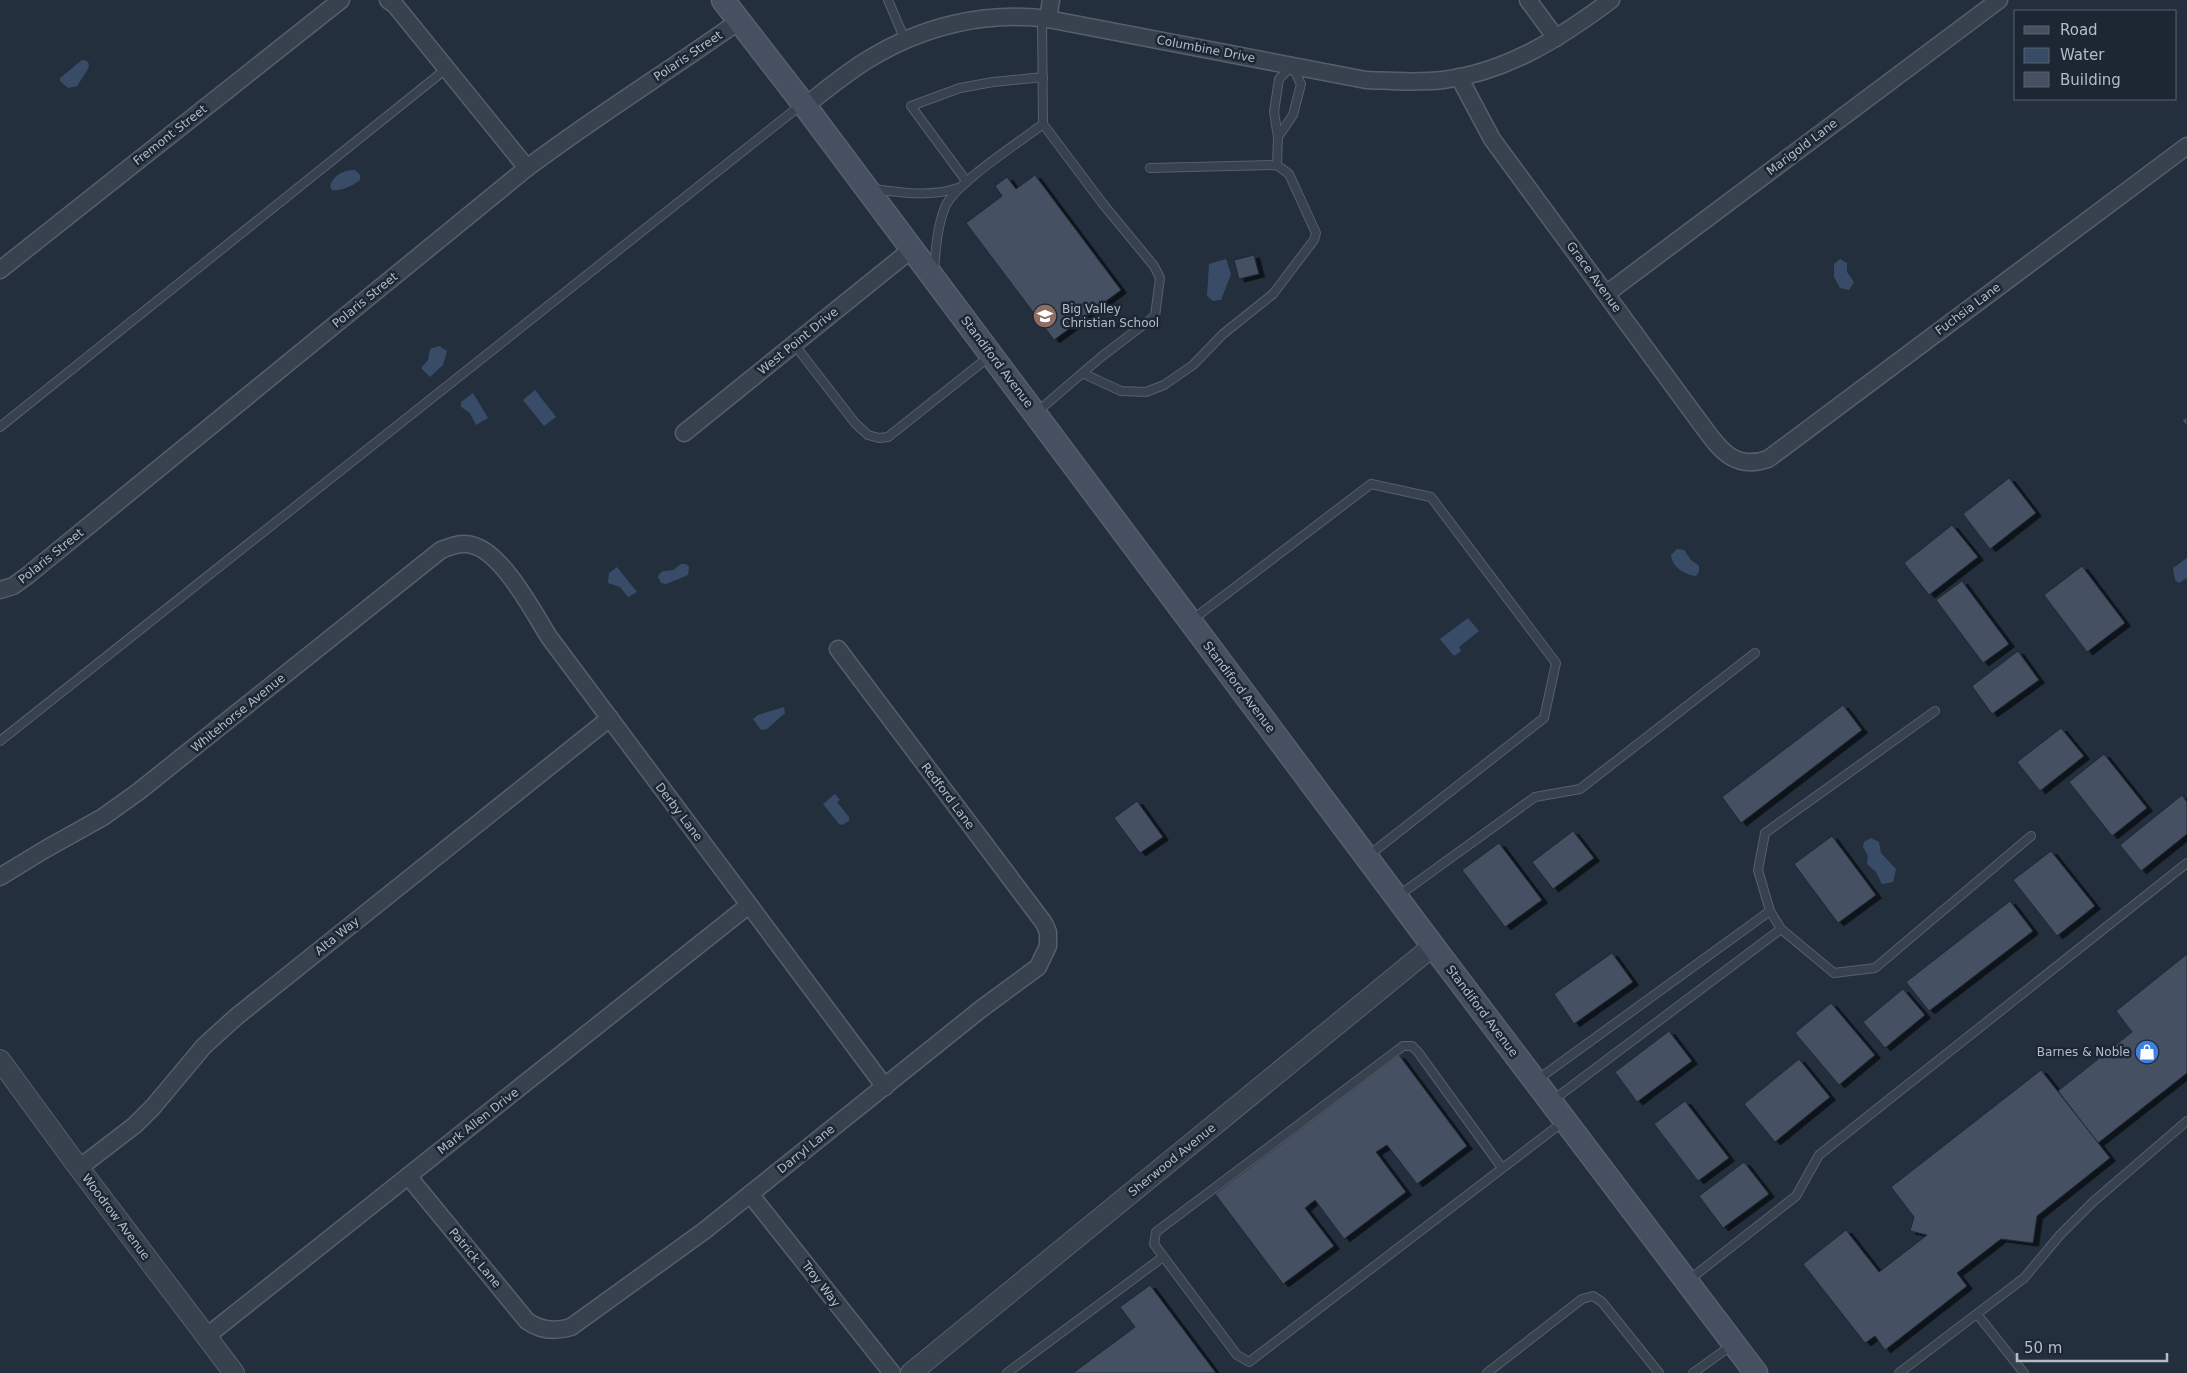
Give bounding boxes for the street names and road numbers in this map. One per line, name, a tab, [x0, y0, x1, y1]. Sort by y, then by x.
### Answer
street label: Polaris Street	[651, 28, 725, 84]
street label: Columbine Drive	[1156, 33, 1256, 65]
street label: Fremont Street	[130, 102, 210, 168]
street label: Marigold Lane	[1764, 116, 1840, 178]
street label: Grace Avenue	[1564, 239, 1624, 315]
street label: Polaris Street	[330, 269, 401, 330]
street label: Fuchsia Lane	[1933, 280, 2003, 338]
street label: West Point Drive	[755, 304, 841, 378]
street label: Standiford Avenue	[958, 314, 1036, 410]
street label: Polaris Street	[16, 525, 87, 586]
street label: Standiford Avenue	[1200, 639, 1278, 735]
street label: Whitehorse Avenue	[188, 671, 288, 755]
street label: Redford Lane	[918, 760, 978, 832]
street label: Derby Lane	[653, 780, 705, 844]
street label: Alta Way	[312, 914, 362, 958]
street label: Standiford Avenue	[1443, 963, 1521, 1059]
street label: Mark Allen Drive	[435, 1085, 521, 1157]
street label: Sherwood Avenue	[1126, 1121, 1218, 1199]
street label: Darryl Lane	[775, 1122, 837, 1176]
street label: Woodrow Avenue	[79, 1171, 153, 1263]
street label: Patrick Lane	[446, 1225, 504, 1291]
street label: Troy Way	[798, 1258, 843, 1310]

